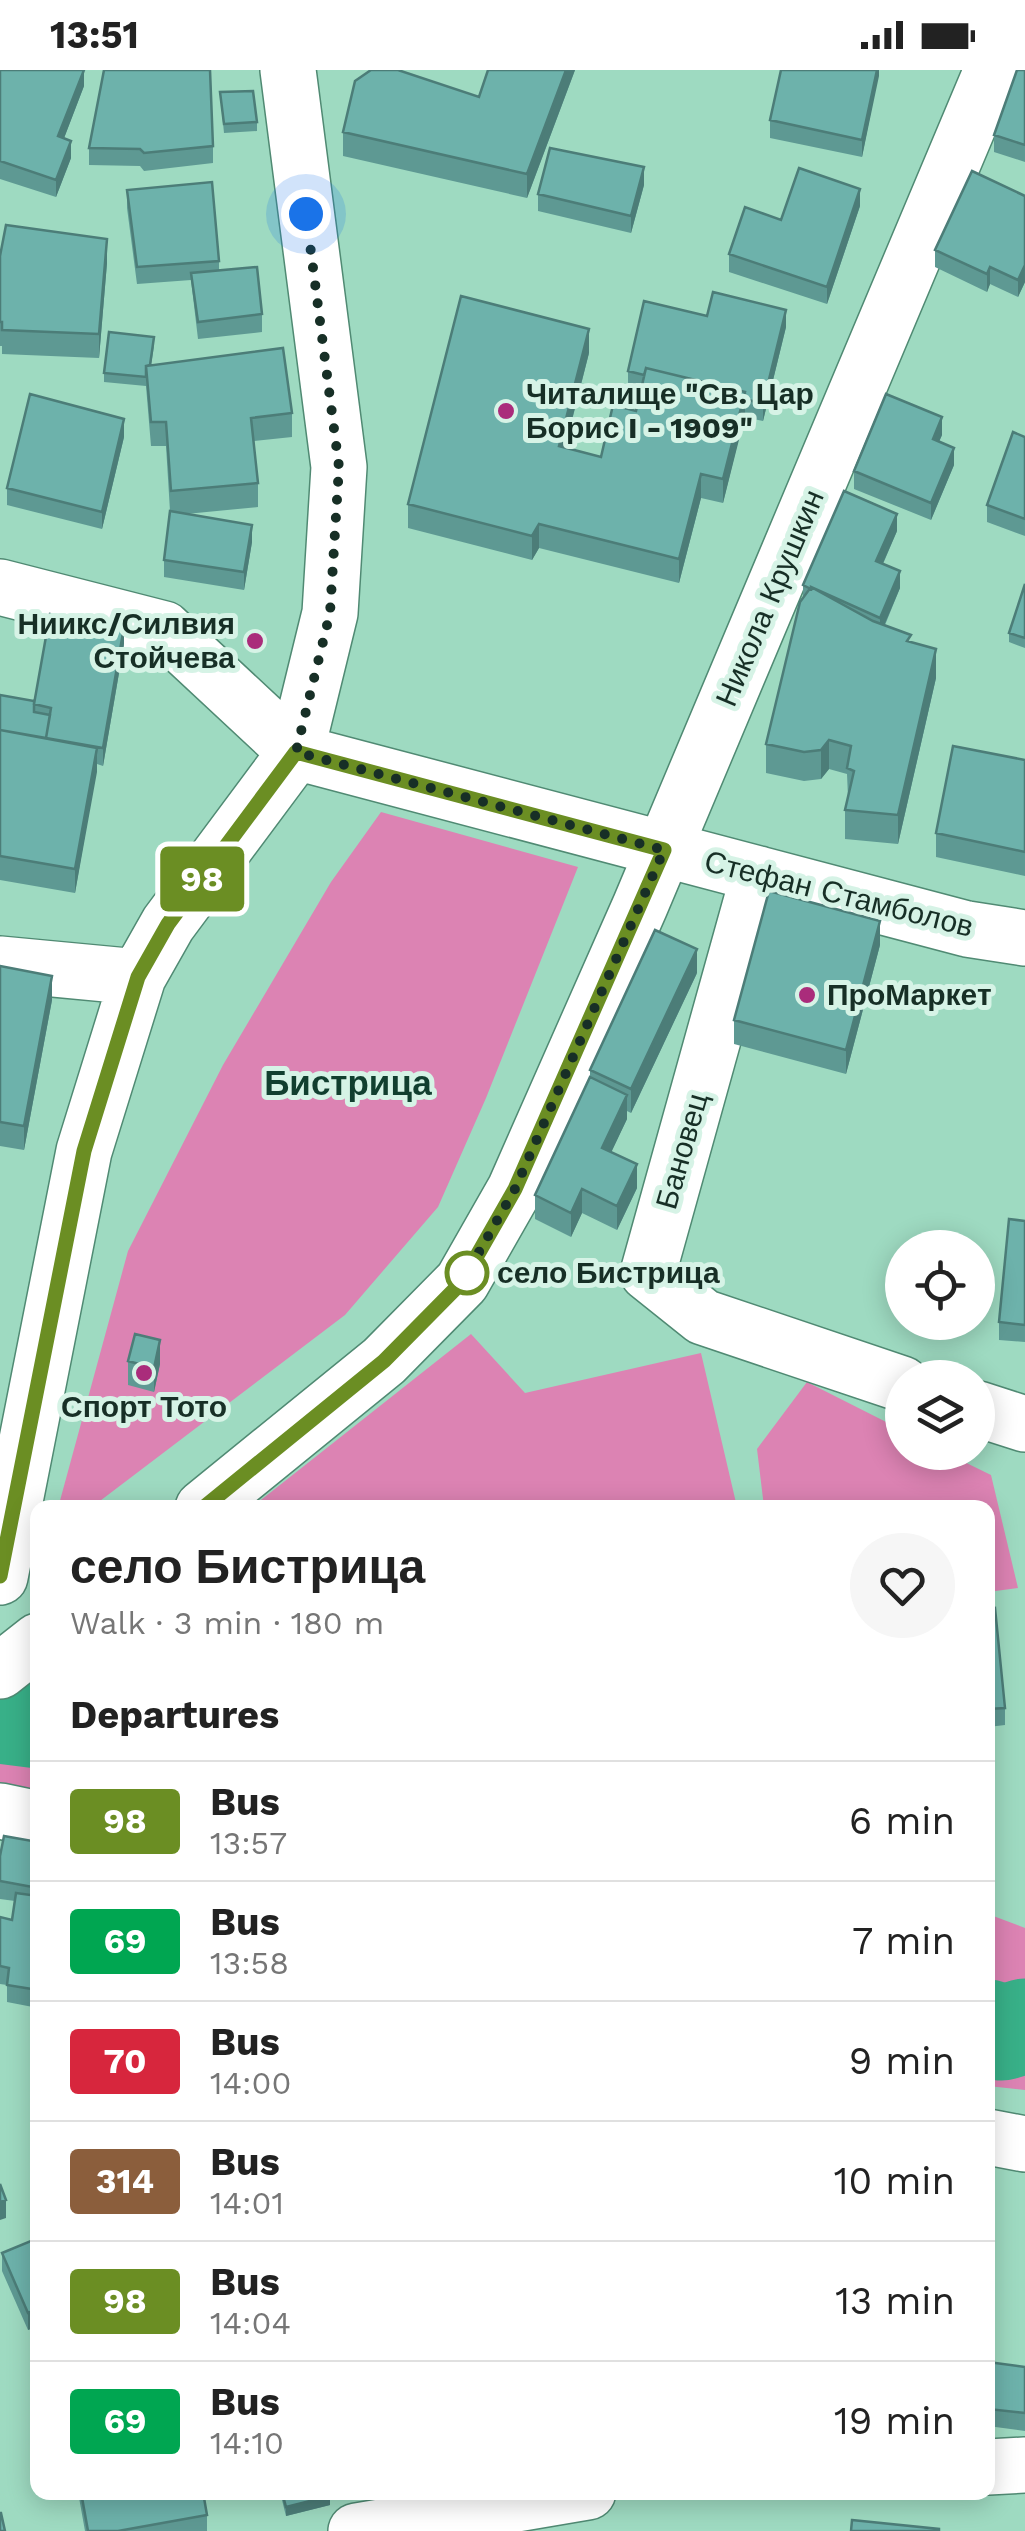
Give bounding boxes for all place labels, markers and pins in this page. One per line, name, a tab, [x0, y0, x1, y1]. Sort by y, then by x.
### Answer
place label: Читалище "Св. Цар Борис I - 1909"	[526, 376, 814, 445]
marker: Читалище "Св. Цар Борис I - 1909"	[495, 400, 517, 422]
place label: Ниикс/Силвия Стойчева	[18, 606, 235, 675]
marker: Ниикс/Силвия Стойчева	[244, 630, 266, 652]
place label: ПроМаркет	[827, 977, 992, 1012]
marker: ПроМаркет	[796, 984, 818, 1006]
marker: село Бистрица	[446, 1252, 488, 1294]
place label: село Бистрица	[497, 1255, 720, 1290]
marker: Спорт Тото	[133, 1362, 155, 1384]
place label: Спорт Тото	[61, 1389, 227, 1424]

